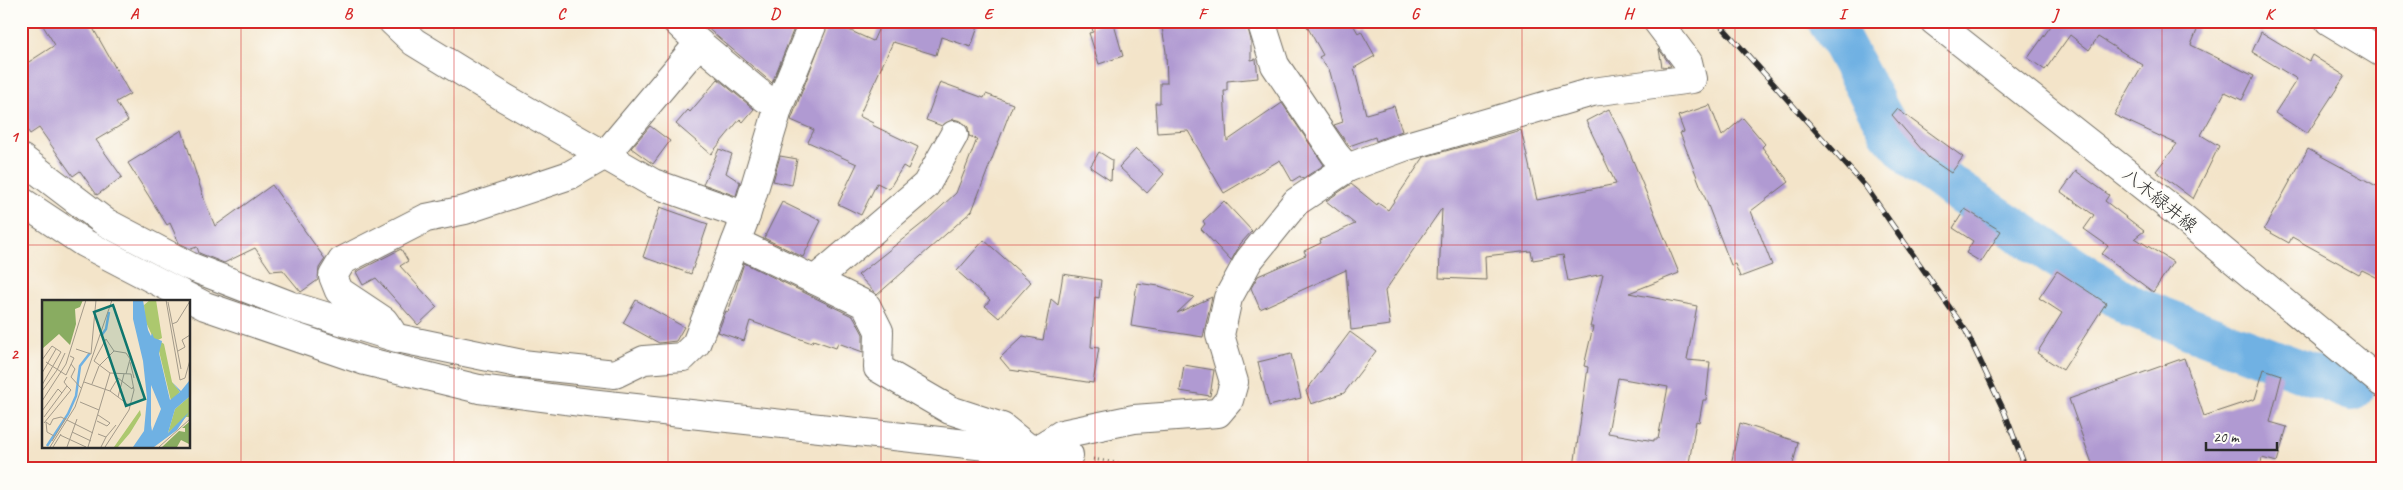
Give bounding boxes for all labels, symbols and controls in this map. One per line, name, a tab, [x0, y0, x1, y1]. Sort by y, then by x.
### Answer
text: A	[130, 4, 140, 24]
text: B	[344, 4, 354, 24]
text: C	[557, 4, 567, 24]
text: D	[770, 4, 781, 24]
text: E	[984, 4, 995, 24]
text: F	[1198, 4, 1209, 24]
text: G	[1411, 4, 1421, 24]
text: H	[1623, 4, 1635, 24]
text: I	[1839, 4, 1849, 24]
text: J	[2051, 4, 2060, 24]
text: K	[2265, 4, 2277, 24]
text: 1	[10, 127, 19, 147]
street label: 八木緑井線	[2118, 163, 2202, 237]
inset map	[42, 300, 190, 448]
text: 2	[10, 344, 19, 364]
scale bar	[2206, 420, 2277, 452]
text: 20 m	[2213, 428, 2240, 447]

